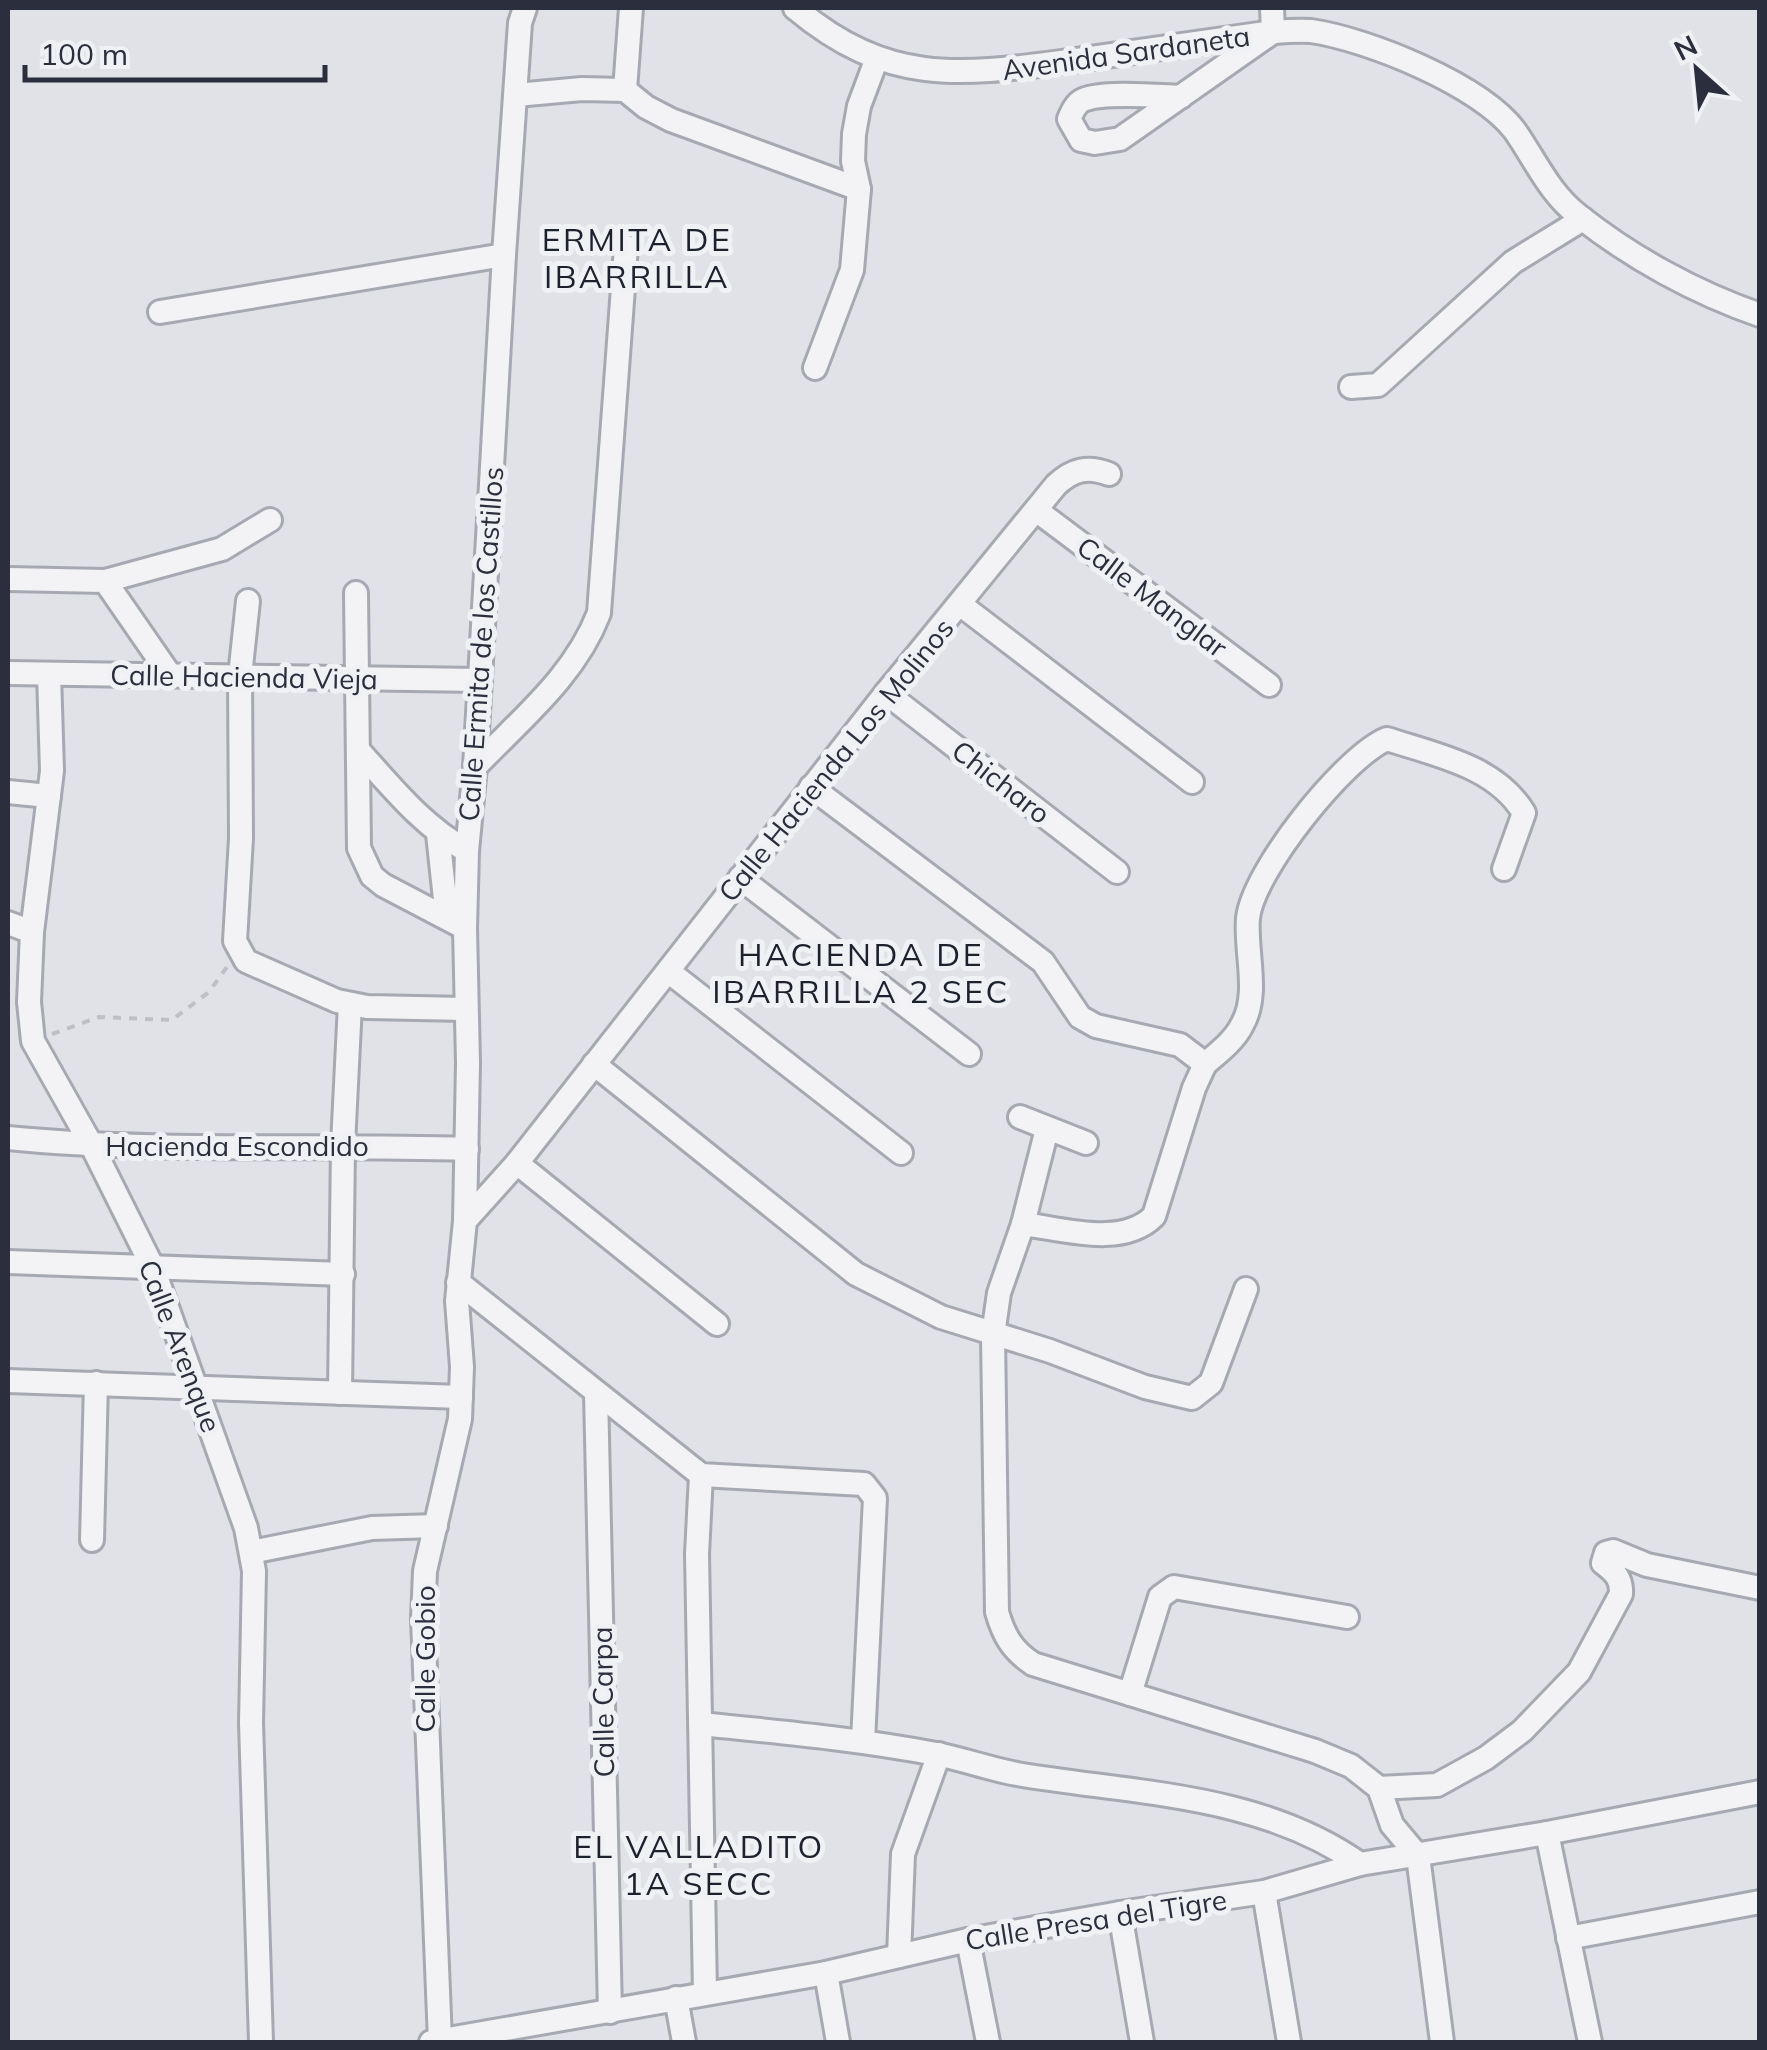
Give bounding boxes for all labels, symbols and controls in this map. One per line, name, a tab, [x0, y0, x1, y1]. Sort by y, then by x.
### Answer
street label: Avenida Sardaneta	[1000, 18, 1252, 87]
scale bar	[25, 20, 325, 82]
north arrow	[1647, 20, 1747, 120]
text: N	[1668, 27, 1703, 68]
text: 100 m	[40, 35, 128, 73]
district label: ERMITA DE IBARRILLA	[542, 219, 732, 296]
street label: Calle Ermita de los Castillos	[451, 466, 510, 822]
street label: Calle Manglar	[1070, 529, 1235, 665]
street label: Calle Hacienda Los Molinos	[710, 611, 961, 908]
street label: Calle Hacienda Vieja	[110, 657, 378, 696]
street label: Chicharo	[945, 732, 1057, 831]
district label: HACIENDA DE IBARRILLA 2 SEC	[712, 934, 1010, 1011]
street label: Hacienda Escondido	[105, 1128, 369, 1163]
street label: Calle Arenque	[132, 1255, 229, 1437]
street label: Calle Gobio	[407, 1585, 442, 1733]
street label: Calle Carpa	[584, 1626, 621, 1778]
district label: EL VALLADITO 1A SECC	[573, 1826, 825, 1903]
street label: Calle Presa del Tigre	[963, 1882, 1229, 1957]

